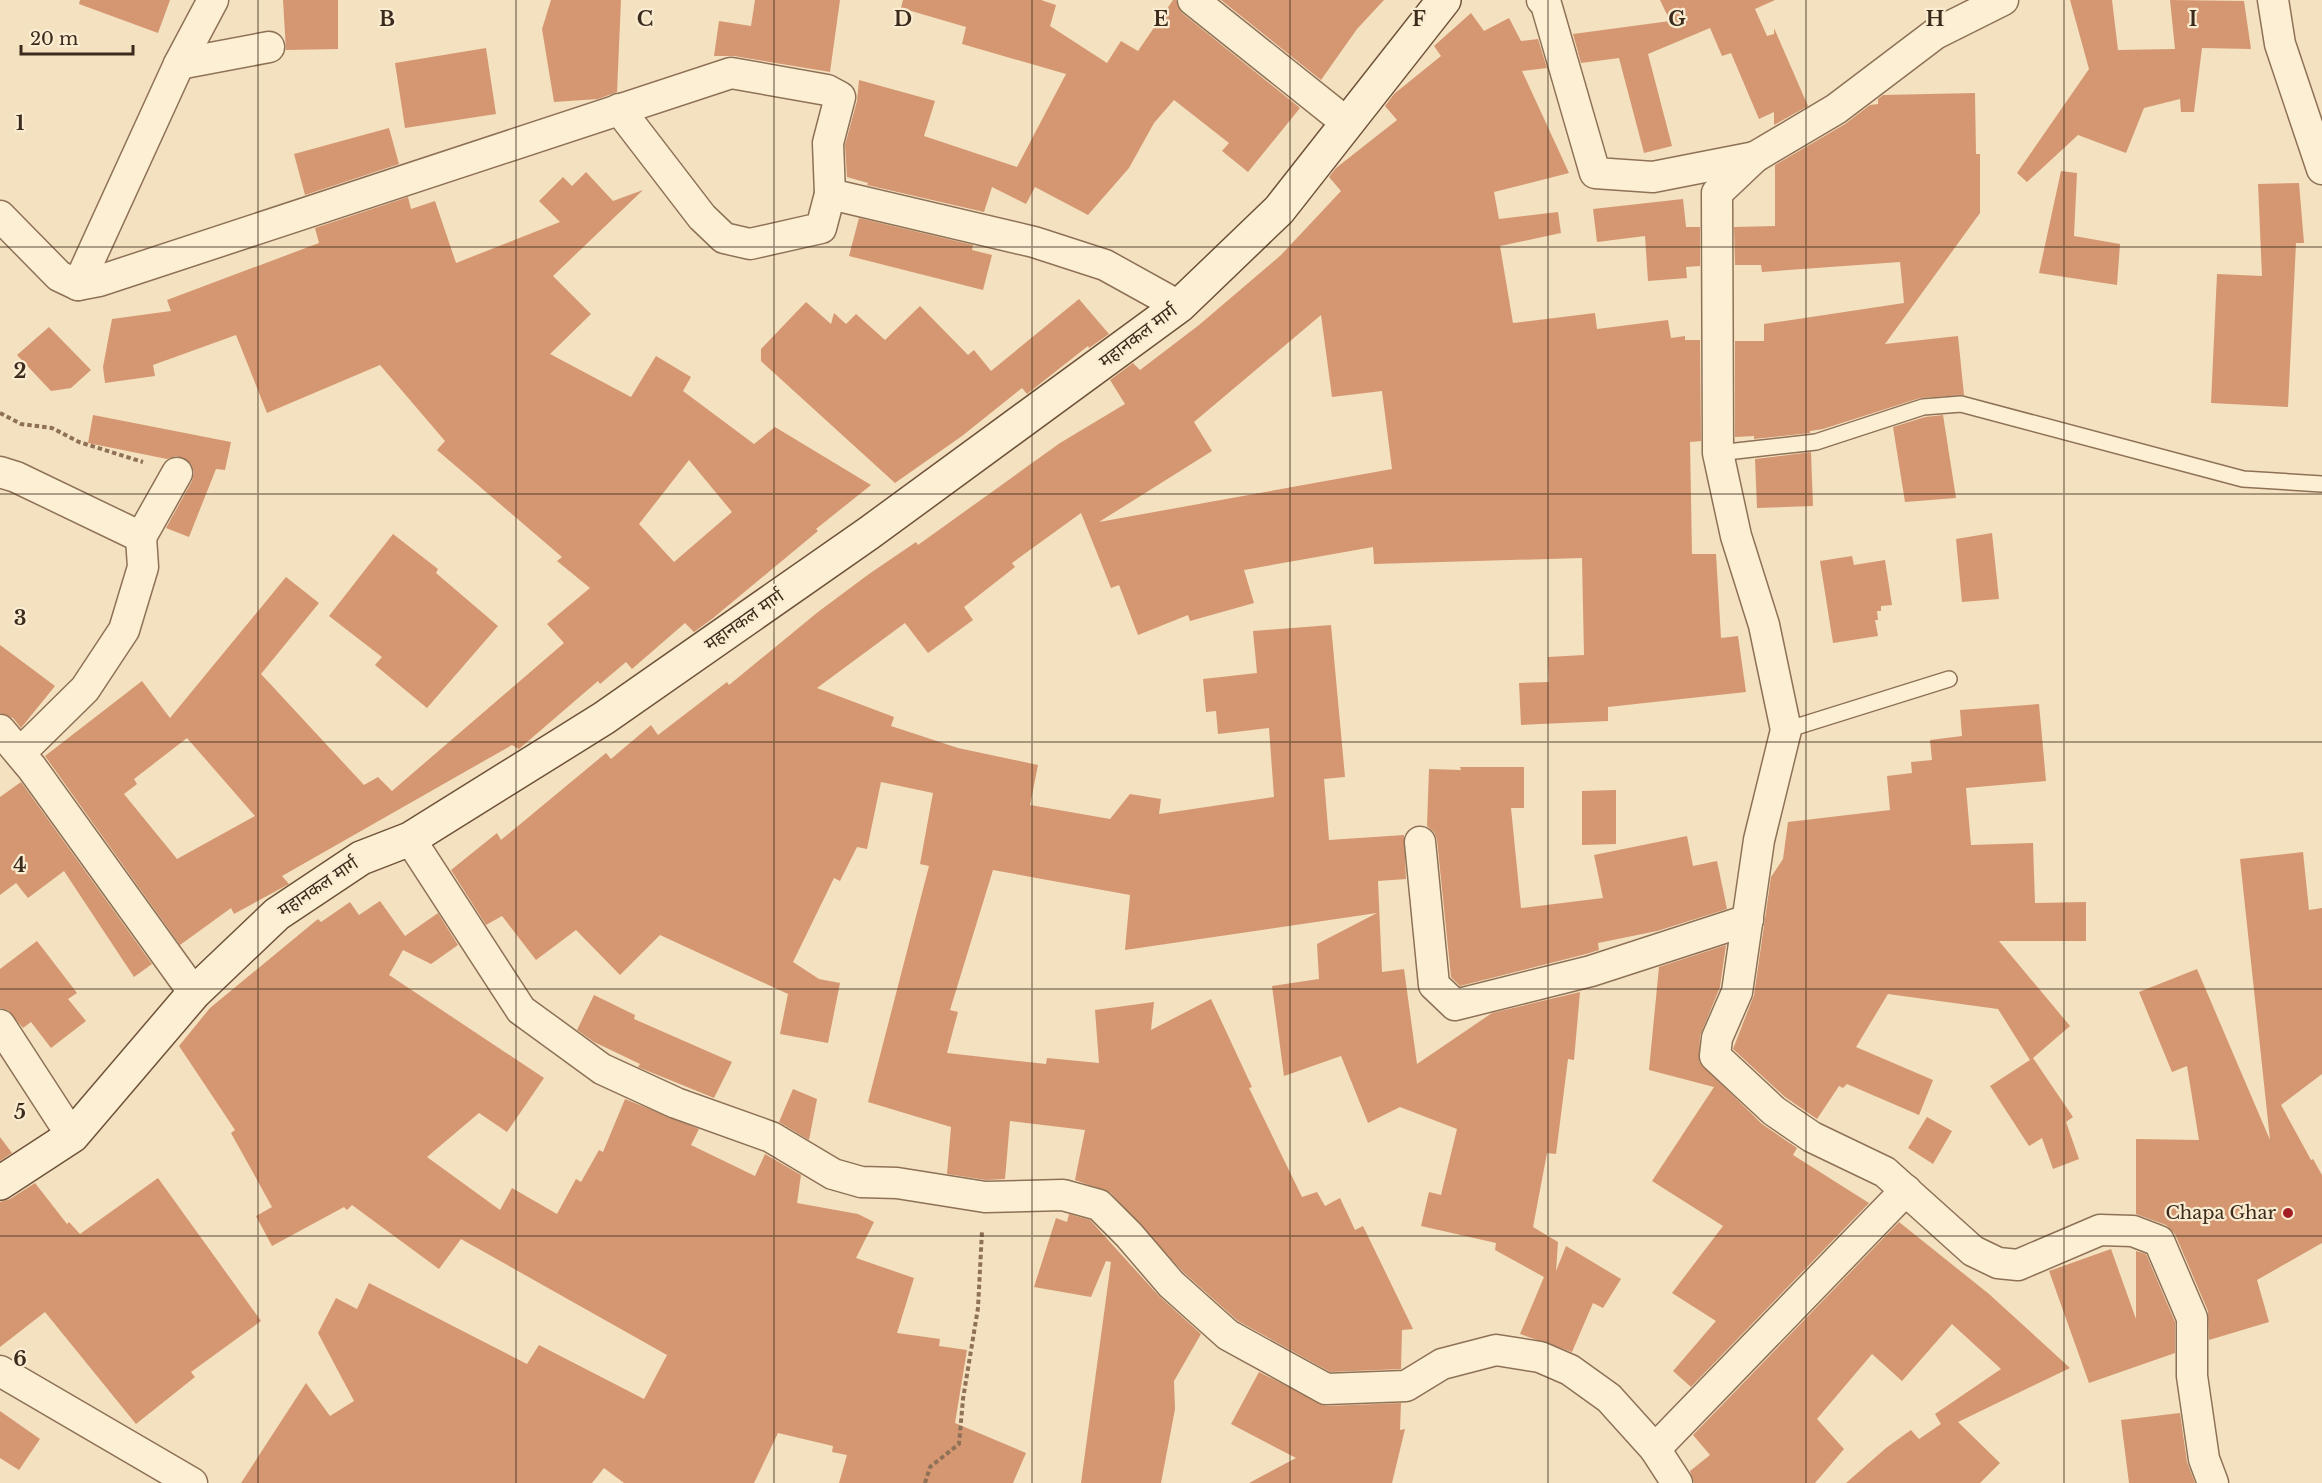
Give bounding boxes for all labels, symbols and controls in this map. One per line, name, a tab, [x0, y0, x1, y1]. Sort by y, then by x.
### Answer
text: B	[379, 7, 395, 31]
text: C	[637, 7, 653, 31]
text: D	[894, 7, 912, 31]
text: E	[1153, 7, 1169, 31]
text: F	[1412, 7, 1426, 31]
text: G	[1668, 7, 1686, 31]
text: H	[1926, 7, 1945, 31]
text: I	[2189, 7, 2197, 31]
scale bar	[21, 18, 134, 56]
text: 20 m	[30, 28, 78, 50]
text: 1	[16, 111, 25, 135]
street label: महानकल मार्ग	[1095, 299, 1182, 372]
text: 2	[13, 359, 27, 383]
street label: महानकल मार्ग	[700, 584, 789, 655]
text: 3	[14, 606, 26, 630]
street label: महानकल मार्ग	[274, 852, 363, 922]
text: 4	[13, 853, 27, 877]
text: 5	[14, 1100, 26, 1124]
place label: Chapa Ghar	[2165, 1202, 2276, 1224]
marker: Chapa Ghar	[2281, 1206, 2295, 1220]
text: 6	[13, 1347, 27, 1371]

